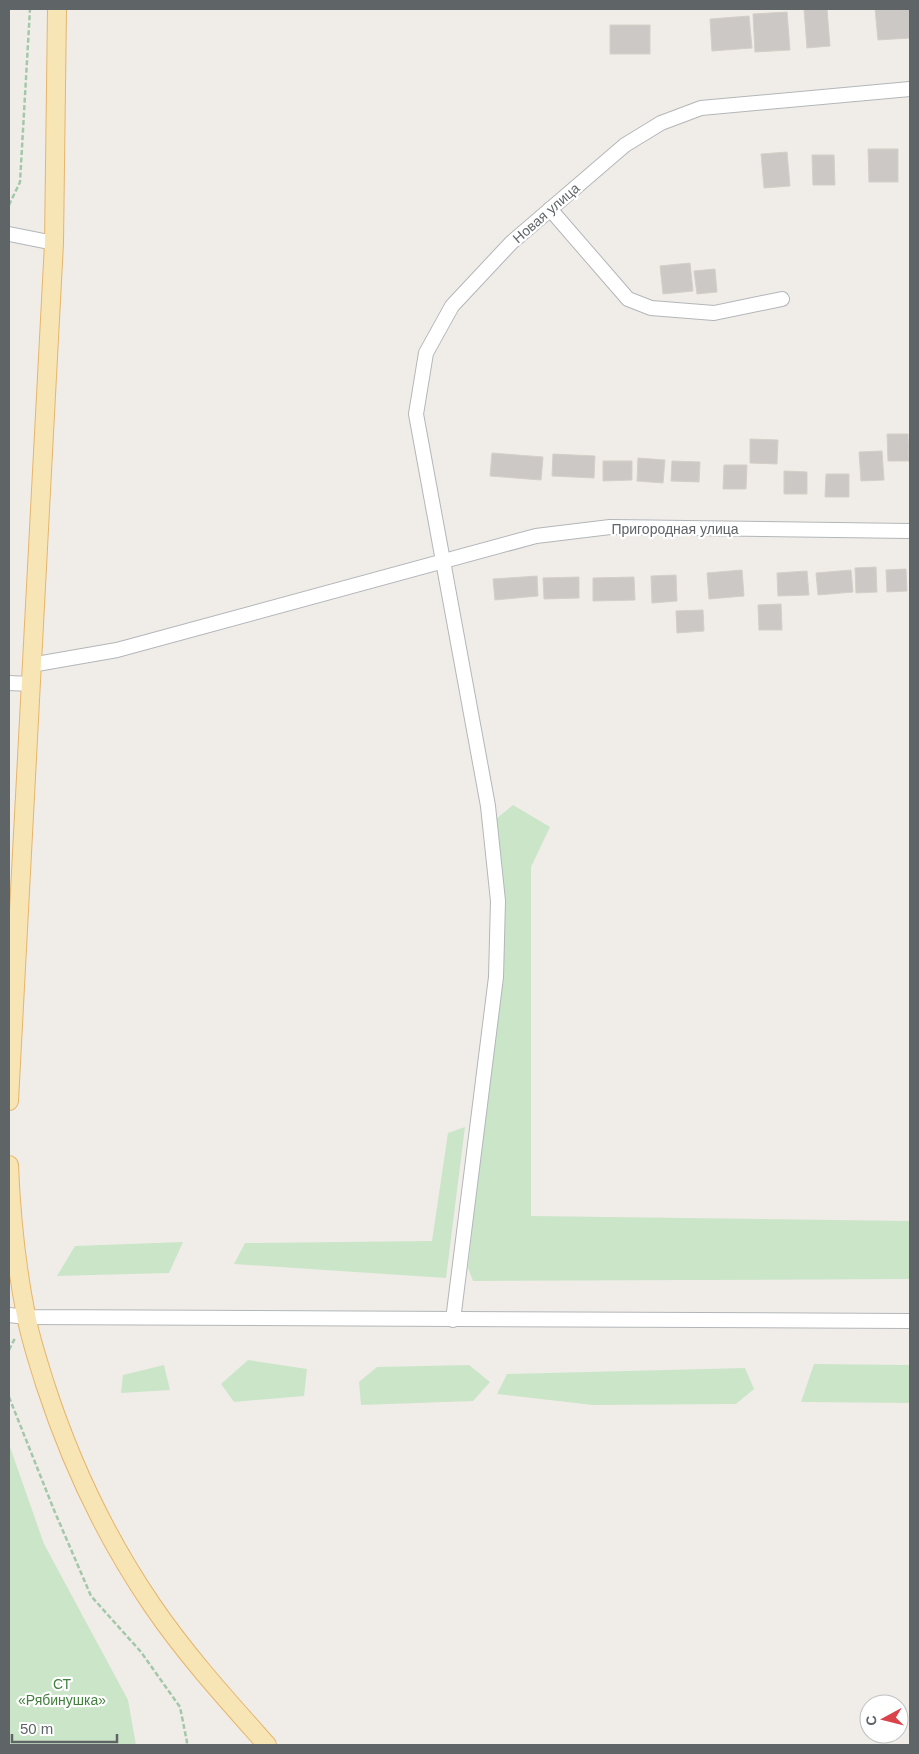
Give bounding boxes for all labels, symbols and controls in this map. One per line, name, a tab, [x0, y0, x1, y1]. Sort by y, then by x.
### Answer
street label: Новая улица	[509, 180, 583, 246]
street label: Пригородная улица	[611, 521, 739, 537]
park label: СТ «Рябинушка»	[18, 1676, 106, 1708]
north arrow	[859, 1694, 909, 1744]
scale bar	[12, 1712, 118, 1744]
text: С	[863, 1715, 880, 1727]
text: 50 m	[20, 1720, 53, 1737]

